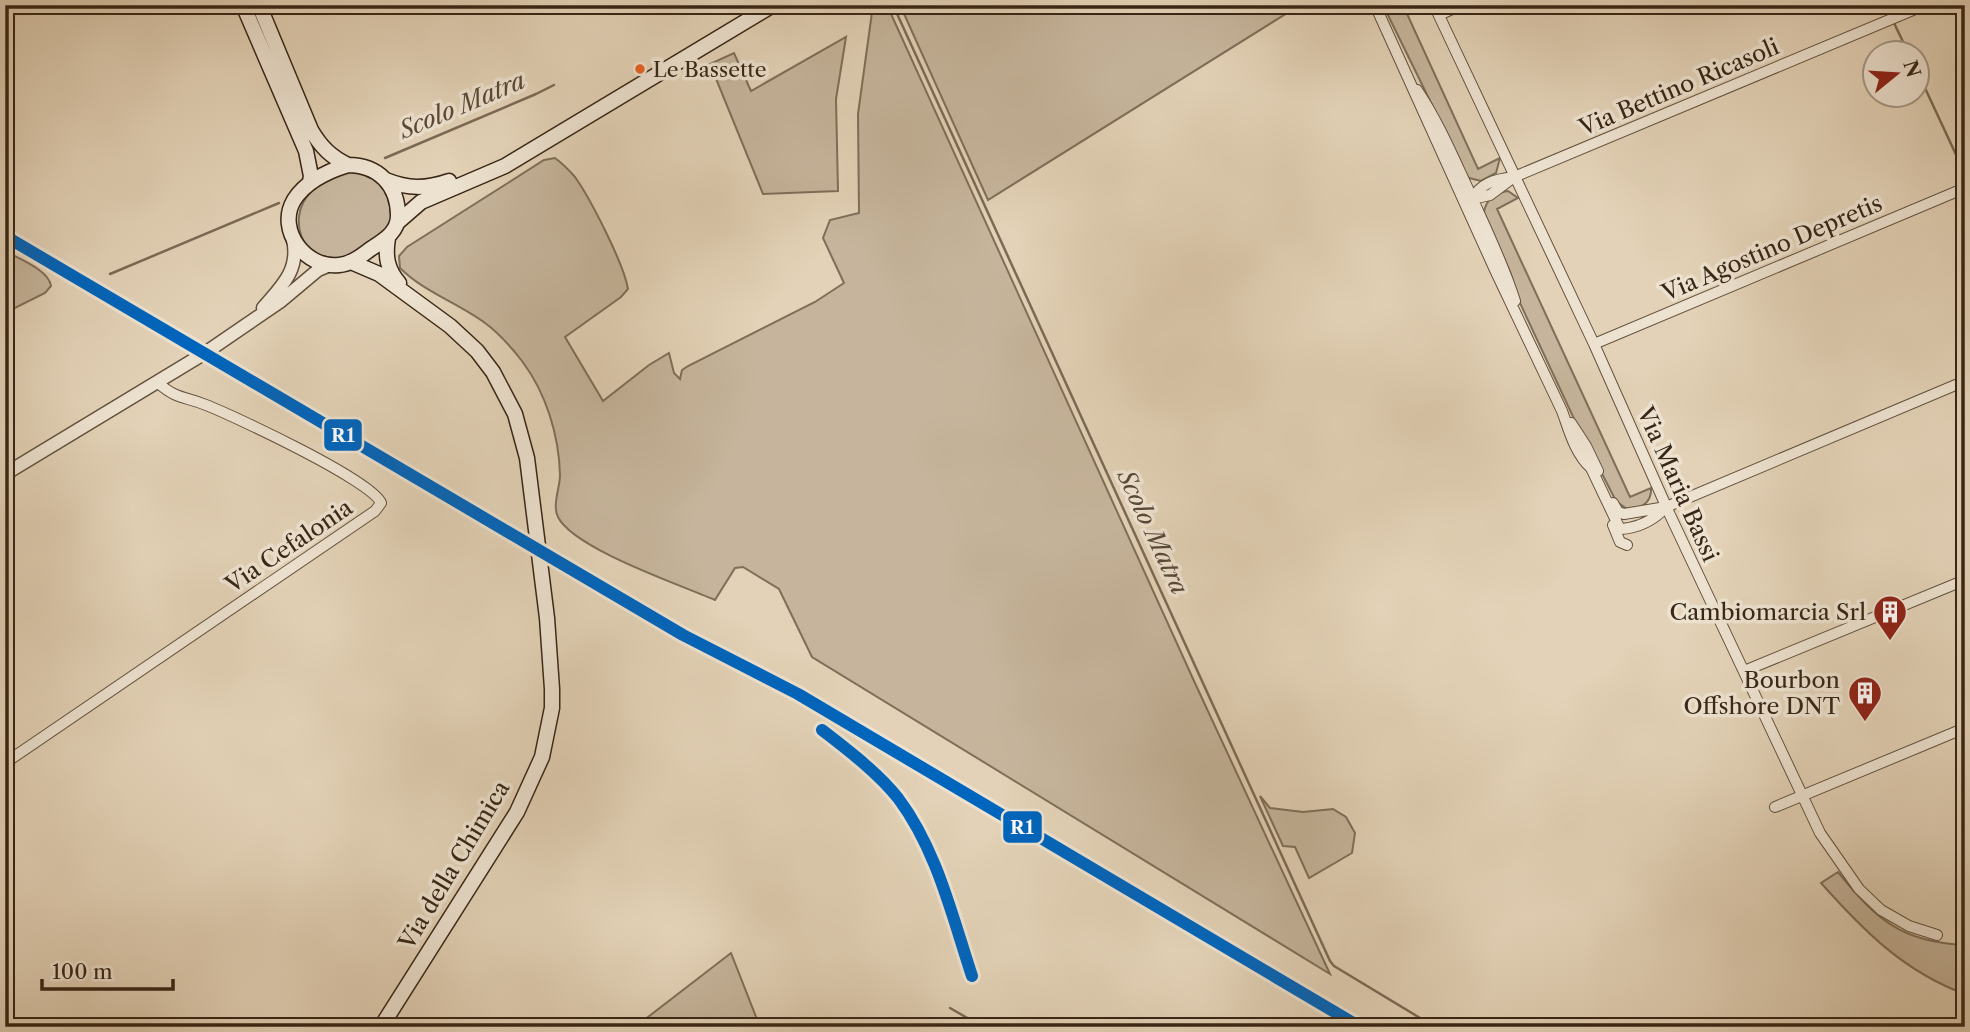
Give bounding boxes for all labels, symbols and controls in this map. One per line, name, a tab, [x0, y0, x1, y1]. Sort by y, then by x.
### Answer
street label: Via Bettino Ricasoli	[1574, 32, 1783, 142]
north arrow	[1862, 38, 1932, 108]
place label: Le Bassette	[653, 57, 767, 82]
text: N	[1898, 57, 1925, 80]
marker: Le Bassette	[633, 62, 647, 76]
water label: Scolo Matra	[393, 65, 529, 145]
street label: Via Agostino Depretis	[1657, 189, 1886, 307]
street label: Via Maria Bassi	[1631, 401, 1725, 566]
line badge: R1	[323, 418, 363, 452]
text: R1	[331, 424, 355, 447]
water label: Scolo Matra	[1111, 463, 1194, 599]
street label: Via Cefalonia	[219, 493, 358, 599]
building icon: Cambiomarcia Srl	[1871, 593, 1909, 642]
place label: Cambiomarcia Srl	[1669, 598, 1866, 626]
place label: Bourbon Offshore DNT	[1684, 666, 1841, 720]
building icon: Bourbon Offshore DNT	[1846, 674, 1884, 723]
street label: Via della Chimica	[392, 775, 516, 955]
line badge: R1	[1002, 810, 1043, 844]
text: R1	[1010, 816, 1034, 839]
scale bar	[42, 948, 173, 992]
text: 100 m	[52, 959, 113, 984]

